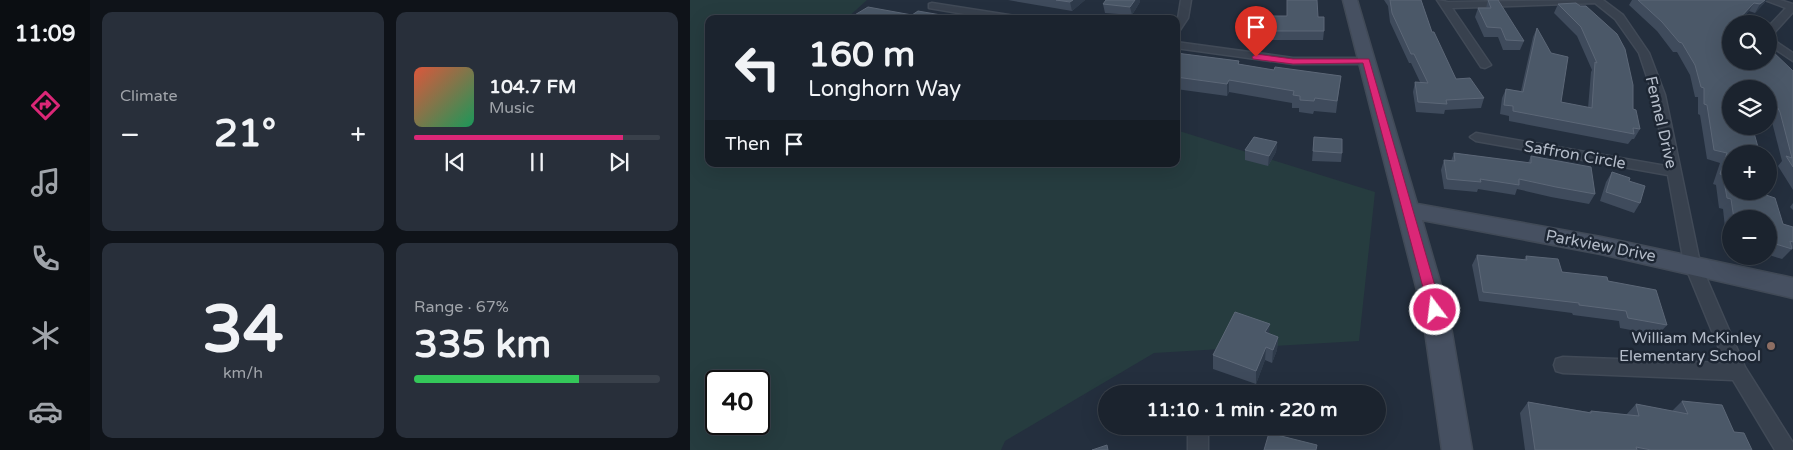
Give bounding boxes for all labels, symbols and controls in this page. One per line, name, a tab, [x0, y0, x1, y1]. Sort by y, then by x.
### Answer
pin	[1235, 6, 1277, 57]
icon: arrive	[1242, 13, 1270, 41]
map controls	[1722, 15, 1777, 265]
button: search	[1722, 15, 1777, 70]
text: 11:09	[15, 21, 75, 47]
text: 160 m	[808, 34, 915, 76]
icon: left	[725, 35, 790, 100]
street label: Fennel Drive	[1641, 74, 1681, 170]
text: 104.7 FM	[489, 76, 576, 98]
text: Longhorn Way	[808, 76, 961, 102]
button: layers	[1722, 80, 1777, 135]
text: Climate	[120, 86, 178, 106]
icon: directions	[28, 88, 63, 123]
text: Music	[489, 98, 534, 118]
text: 21°	[214, 111, 276, 157]
text: −	[120, 118, 140, 152]
text: +	[350, 118, 366, 152]
icon: arrive	[780, 130, 808, 158]
text: Then	[725, 133, 770, 155]
street label: Saffron Circle	[1522, 136, 1627, 174]
button: +	[1722, 145, 1777, 200]
icon: previous	[441, 148, 469, 176]
icon: pause	[523, 148, 551, 176]
icon: next	[605, 148, 633, 176]
icon: music	[28, 165, 63, 200]
button: −	[1722, 210, 1777, 265]
street label: Parkview Drive	[1544, 225, 1658, 266]
icon: phone	[28, 241, 63, 276]
position arrow	[1408, 283, 1460, 335]
text: 34	[202, 291, 284, 370]
text: Range · 67%	[414, 297, 509, 317]
icon: climate	[28, 318, 63, 353]
text: 335 km	[414, 322, 551, 368]
place label: William McKinley Elementary School	[1619, 328, 1761, 366]
marker: William McKinley Elementary School	[1765, 340, 1777, 352]
text: km/h	[223, 363, 263, 383]
speed limit sign: 40	[705, 370, 770, 435]
icon: car	[28, 394, 63, 429]
text: 11:10 · 1 min · 220 m	[1146, 399, 1338, 421]

